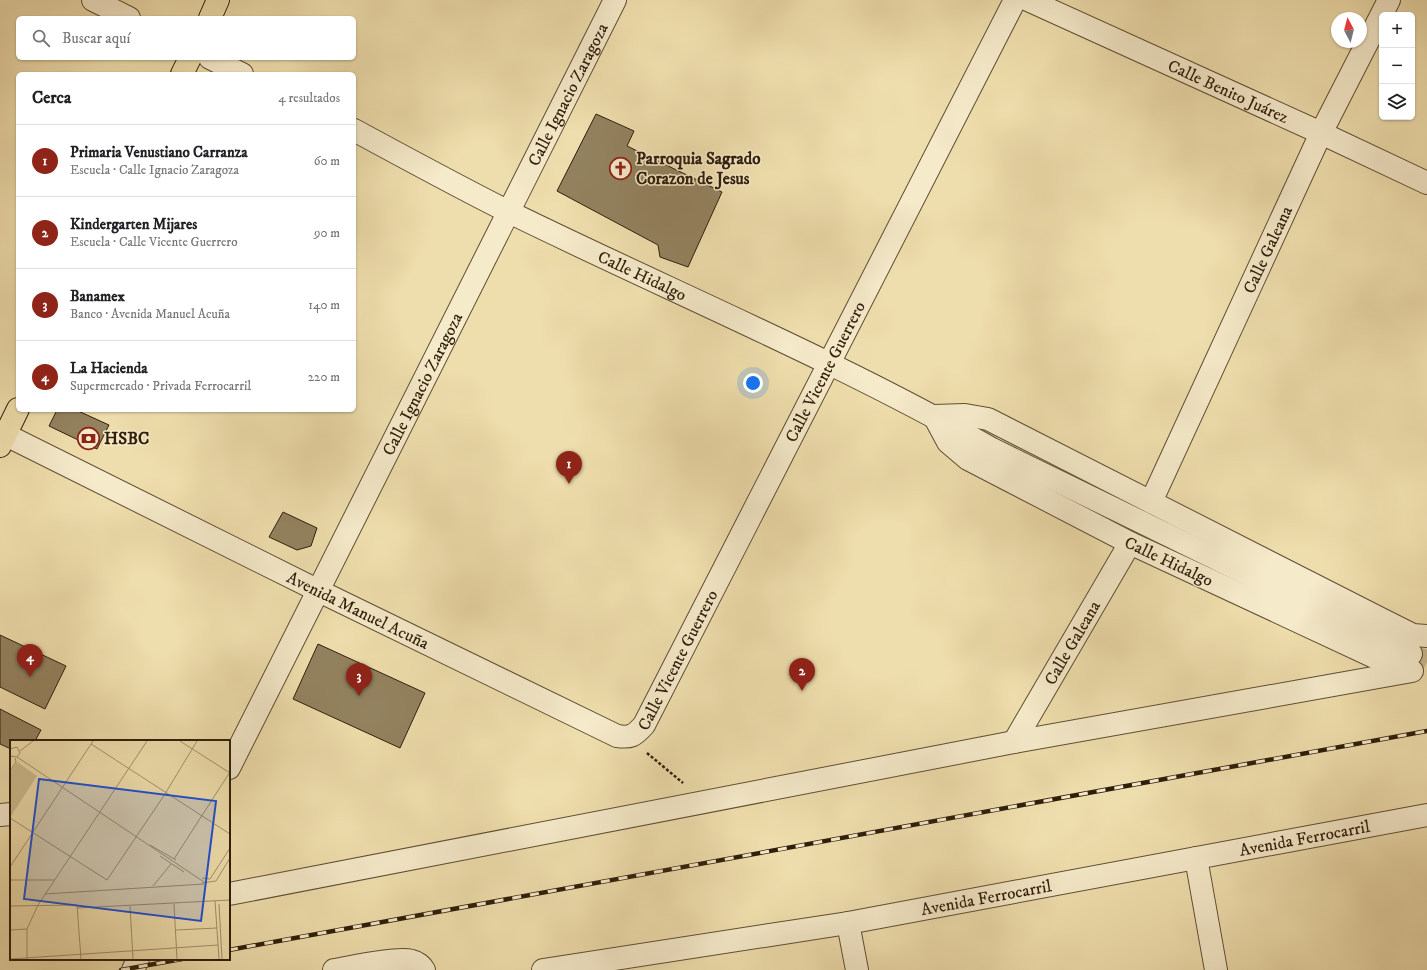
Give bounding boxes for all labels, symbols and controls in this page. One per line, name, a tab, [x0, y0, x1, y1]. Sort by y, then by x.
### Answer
north arrow	[1331, 12, 1367, 48]
map controls	[1379, 12, 1415, 120]
button: +	[1379, 12, 1415, 48]
search box	[16, 16, 356, 60]
street label: Calle Ignacio Zaragoza	[523, 19, 614, 170]
icon: search	[30, 27, 52, 49]
text: Buscar aquí	[62, 29, 130, 48]
button: −	[1379, 48, 1415, 84]
street label: Calle Benito Juárez	[1164, 55, 1292, 129]
button: layers	[1379, 84, 1415, 120]
text: Cerca	[32, 87, 71, 109]
text: 4 resultados	[278, 90, 340, 106]
text: Primaria Venustiano Carranza	[70, 143, 248, 162]
place label: Parroquia Sagrado Corazon de Jesus	[636, 148, 761, 190]
text: 1	[43, 153, 47, 169]
text: 60 m	[314, 153, 340, 169]
church icon: Parroquia Sagrado Corazon de Jesus	[608, 155, 634, 181]
text: Escuela · Calle Ignacio Zaragoza	[70, 162, 239, 178]
street label: Calle Galeana	[1239, 202, 1298, 297]
text: Kindergarten Mijares	[70, 215, 197, 234]
text: 2	[42, 225, 48, 241]
text: 90 m	[314, 225, 340, 241]
text: Escuela · Calle Vicente Guerrero	[70, 234, 238, 250]
street label: Calle Hidalgo	[594, 246, 690, 306]
text: Banamex	[70, 287, 125, 306]
text: 3	[43, 297, 47, 313]
text: 140 m	[308, 297, 340, 313]
street label: Calle Vicente Guerrero	[781, 298, 871, 446]
text: Banco · Avenida Manuel Acuña	[70, 306, 230, 322]
street label: Calle Ignacio Zaragoza	[378, 308, 469, 460]
text: La Hacienda	[70, 359, 148, 378]
text: 4	[41, 369, 49, 385]
text: 220 m	[308, 369, 340, 385]
your location	[743, 373, 763, 393]
text: Supermercado · Privada Ferrocarril	[70, 378, 251, 394]
bank icon: HSBC	[75, 425, 101, 451]
place label: HSBC	[104, 428, 149, 450]
pin: 1	[556, 451, 582, 484]
street label: Calle Hidalgo	[1121, 532, 1216, 592]
street label: Avenida Manuel Acuña	[283, 567, 433, 655]
street label: Calle Vicente Guerrero	[633, 586, 723, 735]
street label: Calle Galeana	[1040, 596, 1106, 689]
pin: 4	[17, 644, 43, 677]
pin: 2	[789, 658, 815, 691]
pin: 3	[346, 663, 372, 696]
inset map	[10, 740, 230, 960]
street label: Avenida Ferrocarril	[1238, 816, 1372, 862]
street label: Avenida Ferrocarril	[919, 875, 1053, 921]

